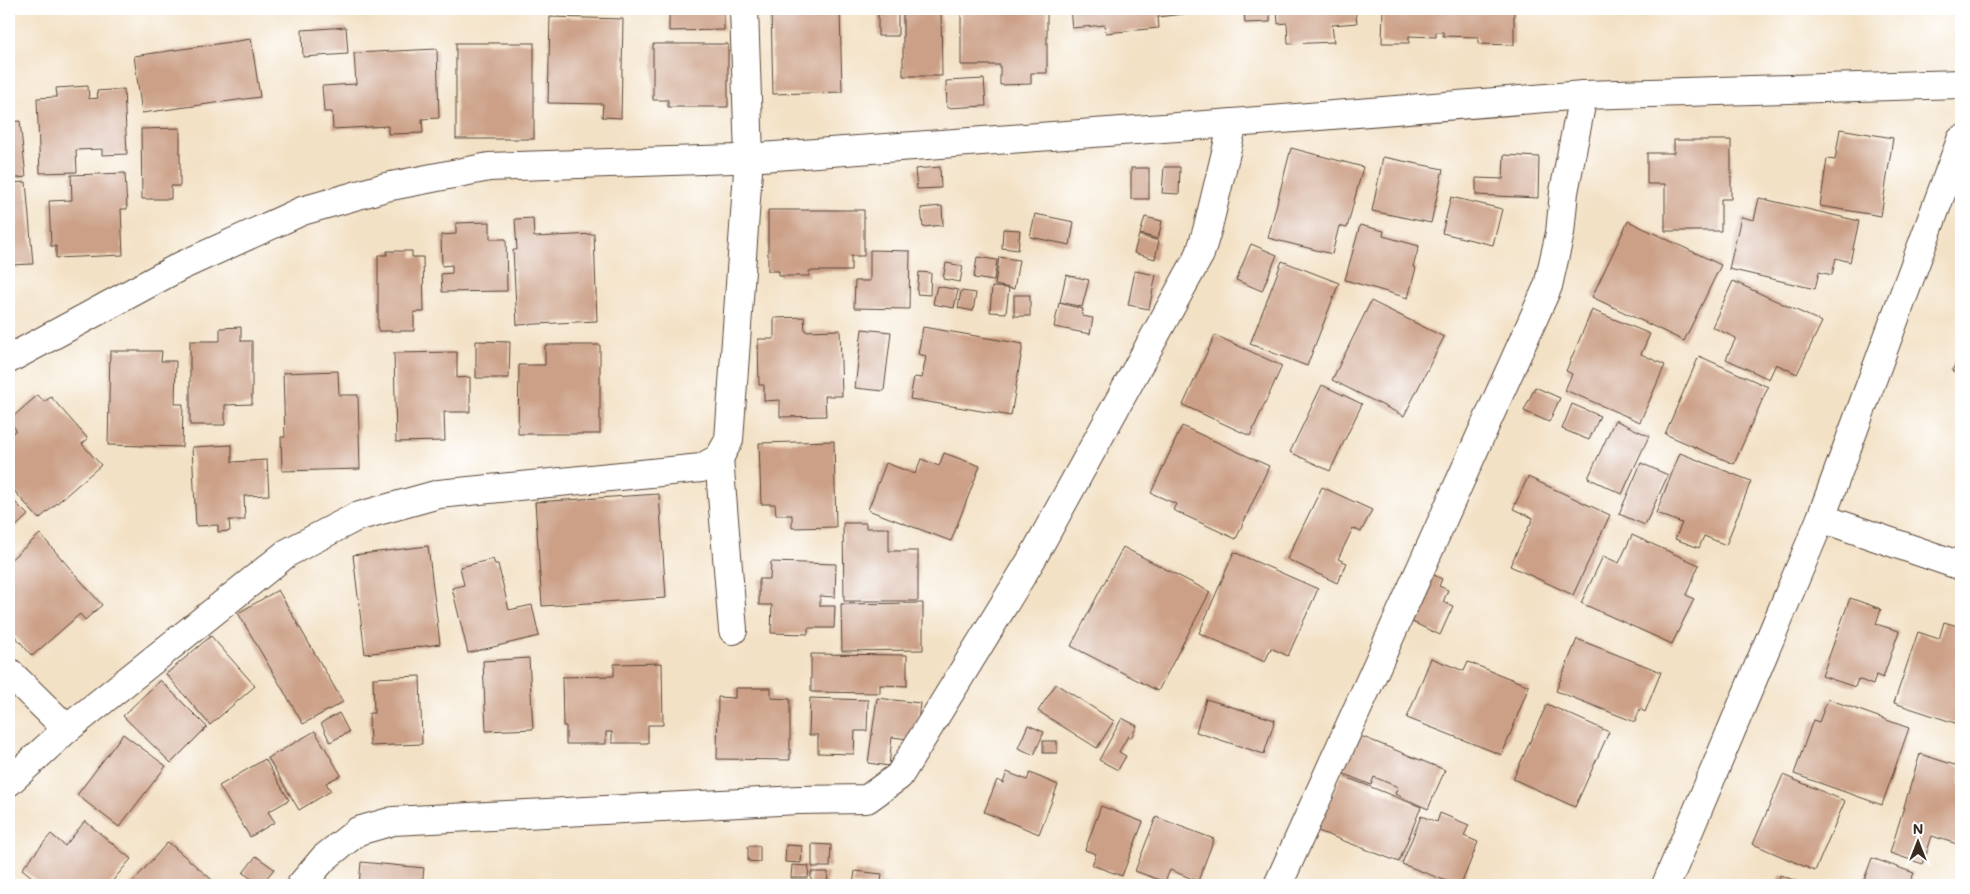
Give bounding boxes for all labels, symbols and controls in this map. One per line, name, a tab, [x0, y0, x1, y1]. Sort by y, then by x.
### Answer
north arrow	[1892, 816, 1942, 866]
text: N	[1913, 819, 1923, 838]

